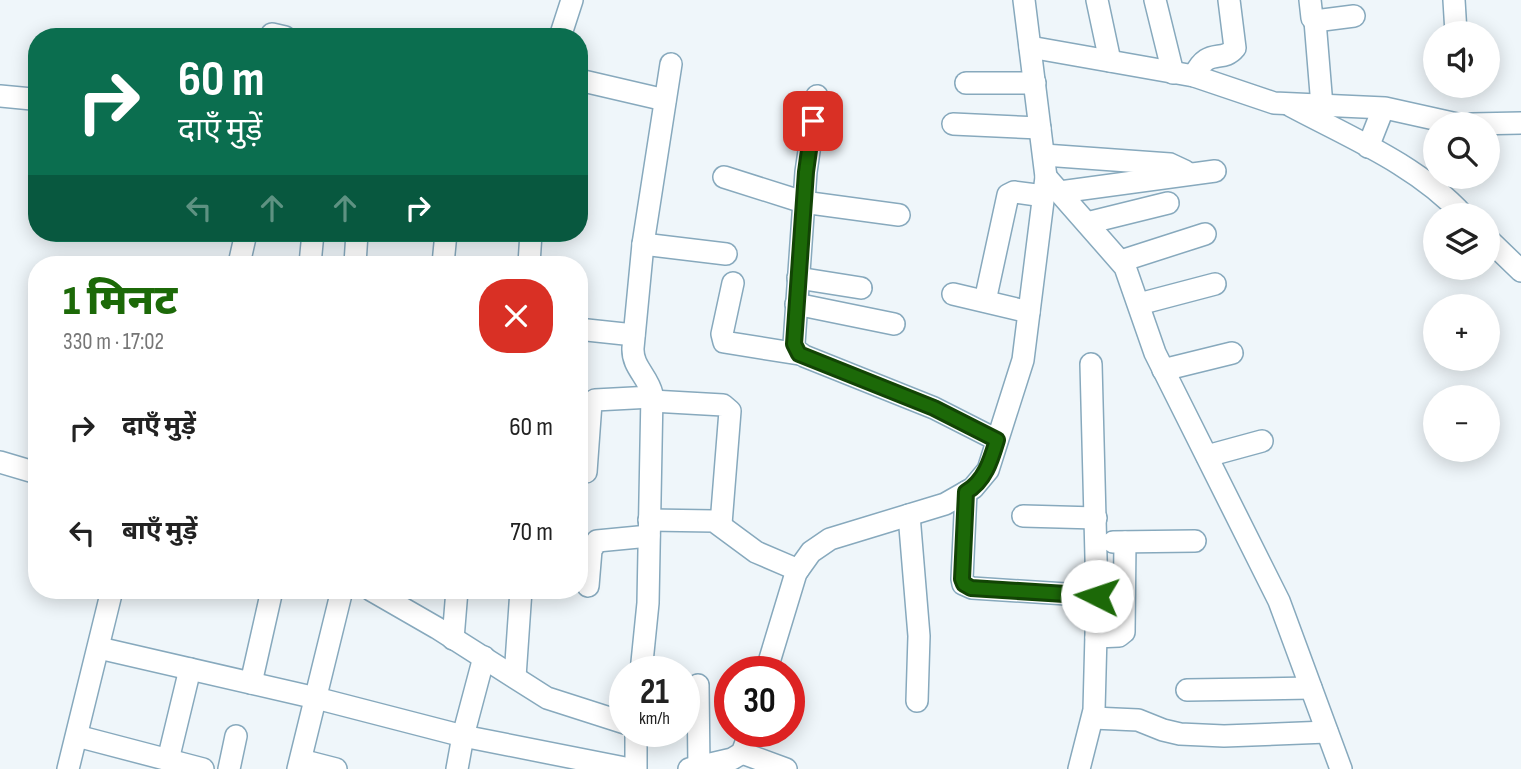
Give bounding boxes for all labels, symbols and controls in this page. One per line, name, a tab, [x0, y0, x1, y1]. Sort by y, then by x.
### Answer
map controls	[1423, 21, 1500, 462]
button: sound	[1423, 21, 1500, 98]
text: 60 m	[178, 51, 265, 110]
icon: right	[63, 56, 154, 147]
pin	[783, 91, 843, 151]
icon: arrive	[794, 102, 832, 140]
text: दाएँ मुड़ें	[178, 111, 262, 150]
button: search	[1423, 112, 1500, 189]
icon: left	[180, 189, 218, 227]
icon: ahead	[253, 189, 291, 227]
icon: ahead	[326, 189, 364, 227]
icon: right	[399, 189, 437, 227]
button: layers	[1423, 203, 1500, 280]
text: 1 मिनट	[63, 276, 177, 327]
button: close	[479, 279, 553, 353]
button: +	[1423, 294, 1500, 371]
text: 330 m · 17:02	[63, 328, 164, 356]
button: −	[1423, 385, 1500, 462]
icon: right	[63, 409, 101, 447]
text: दाएँ मुड़ें	[122, 411, 196, 442]
text: 60 m	[509, 412, 553, 443]
icon: left	[63, 514, 101, 552]
text: बाएँ मुड़ें	[122, 516, 197, 547]
text: 70 m	[510, 517, 553, 548]
position arrow	[1060, 559, 1134, 633]
speed limit sign: 30	[714, 656, 805, 747]
text: 21	[640, 671, 669, 714]
text: km/h	[639, 708, 670, 729]

